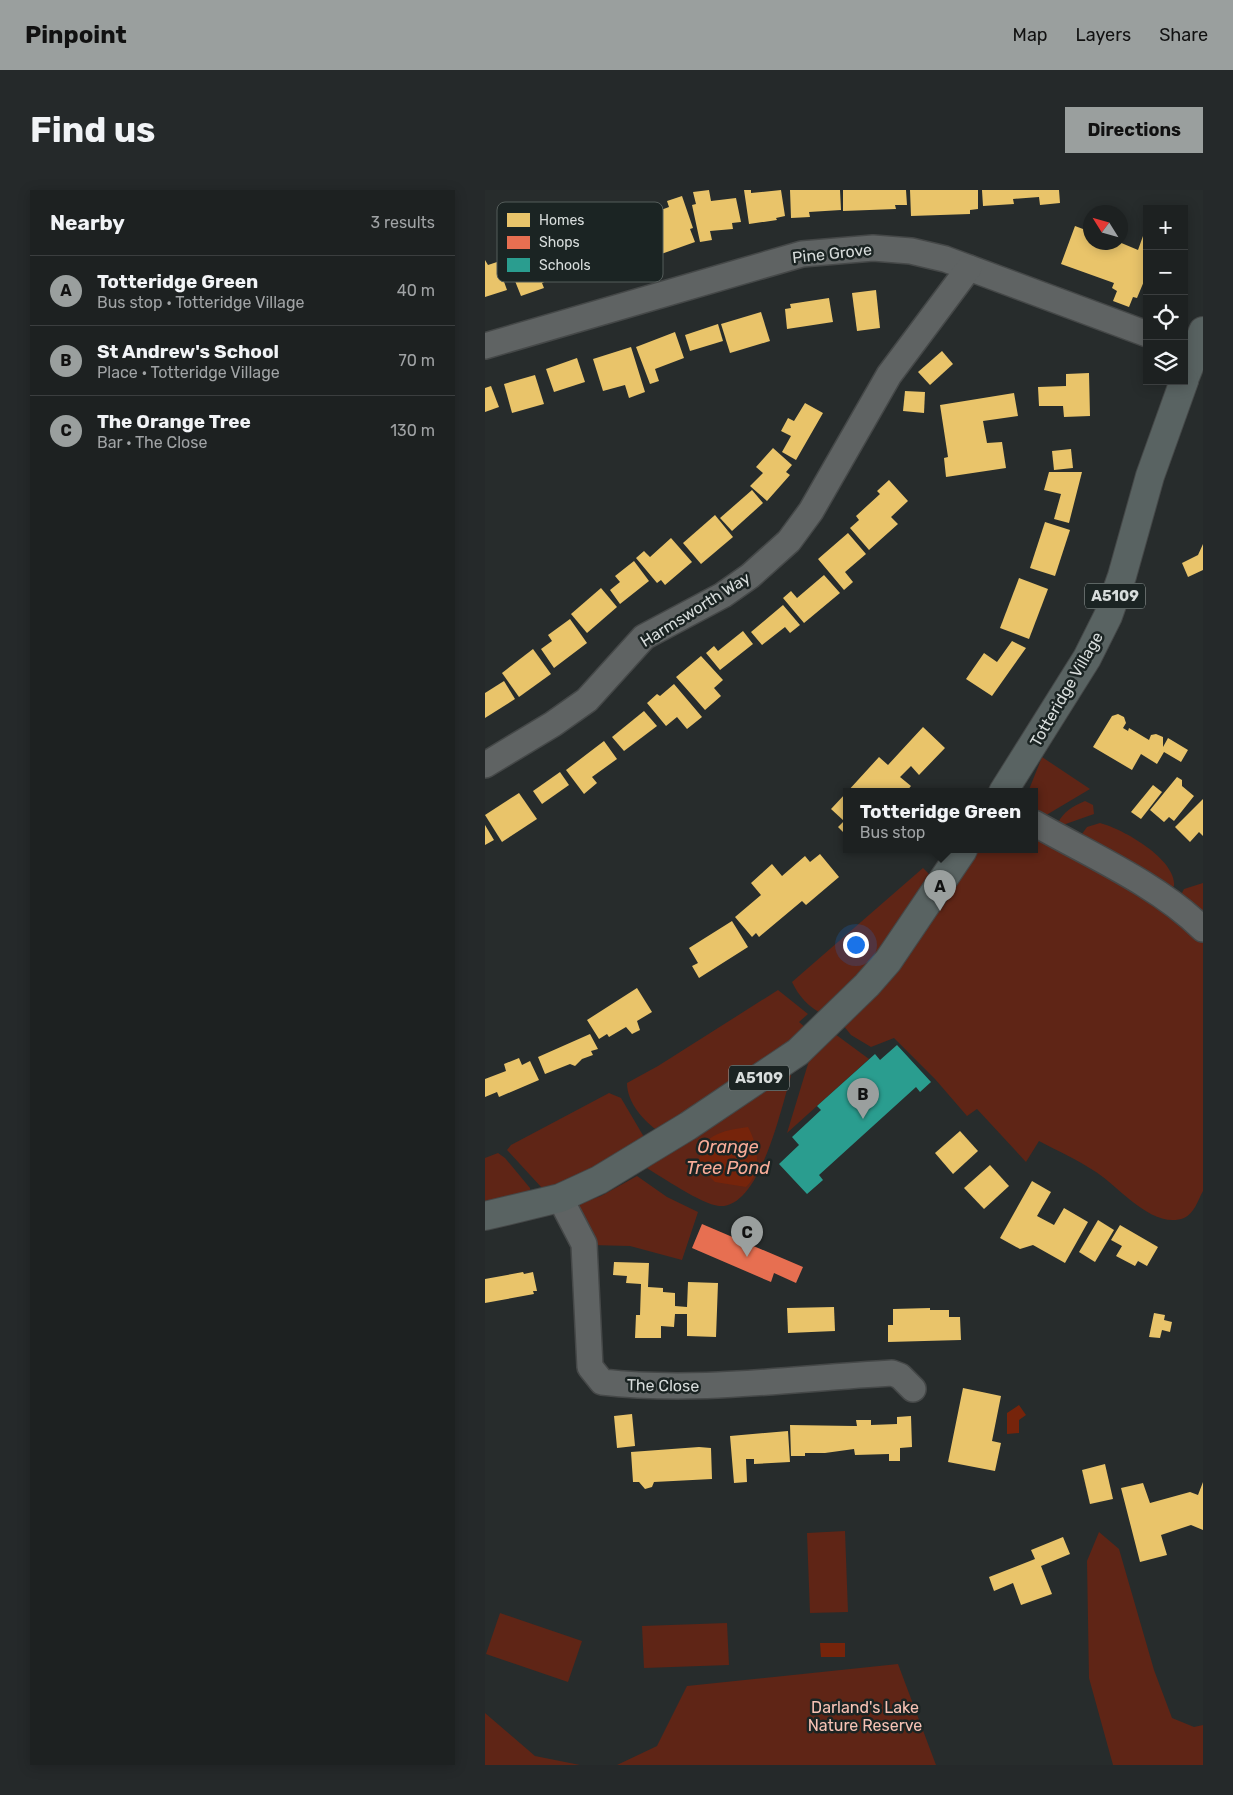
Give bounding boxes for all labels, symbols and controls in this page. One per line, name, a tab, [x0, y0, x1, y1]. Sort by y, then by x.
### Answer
text: Pinpoint	[25, 21, 127, 49]
text: Map	[1013, 24, 1048, 46]
text: Layers	[1076, 24, 1131, 46]
text: Share	[1159, 24, 1208, 46]
button: Directions	[1065, 107, 1203, 153]
text: Find us	[30, 109, 155, 151]
legend	[497, 202, 663, 282]
north arrow	[1083, 205, 1128, 250]
map controls	[1143, 205, 1188, 385]
button: +	[1143, 205, 1188, 250]
text: Nearby	[50, 210, 125, 235]
text: Homes	[539, 212, 584, 229]
text: 3 results	[370, 213, 435, 232]
text: Shops	[539, 234, 580, 251]
street label: Pine Grove	[791, 240, 873, 267]
button: −	[1143, 250, 1188, 295]
text: Schools	[539, 257, 591, 274]
text: Totteridge Green	[97, 270, 258, 293]
text: A	[60, 281, 72, 300]
text: 40 m	[397, 281, 435, 300]
text: Bus stop · Totteridge Village	[97, 293, 304, 312]
button: locate	[1143, 295, 1188, 340]
text: St Andrew's School	[97, 340, 279, 363]
button: layers	[1143, 340, 1188, 385]
text: B	[60, 351, 72, 370]
text: 70 m	[398, 351, 435, 370]
text: Place · Totteridge Village	[97, 363, 280, 382]
text: The Orange Tree	[97, 410, 251, 433]
text: C	[60, 421, 72, 440]
text: 130 m	[390, 421, 435, 440]
text: Bar · The Close	[97, 433, 207, 452]
street label: Harmsworth Way	[637, 568, 754, 651]
road number: A5109	[1085, 584, 1145, 608]
street label: Totteridge Village	[1026, 629, 1107, 750]
popup	[843, 788, 1038, 853]
text: Totteridge Green	[860, 800, 1021, 823]
text: Bus stop	[860, 823, 925, 842]
pin: A	[924, 870, 956, 911]
your location	[843, 932, 869, 958]
road number: A5109	[729, 1066, 789, 1090]
pin: B	[847, 1078, 879, 1119]
water label: Orange Tree Pond	[686, 1136, 770, 1179]
pin: C	[731, 1216, 763, 1257]
street label: The Close	[627, 1375, 699, 1396]
park label: Darland's Lake Nature Reserve	[808, 1698, 922, 1735]

